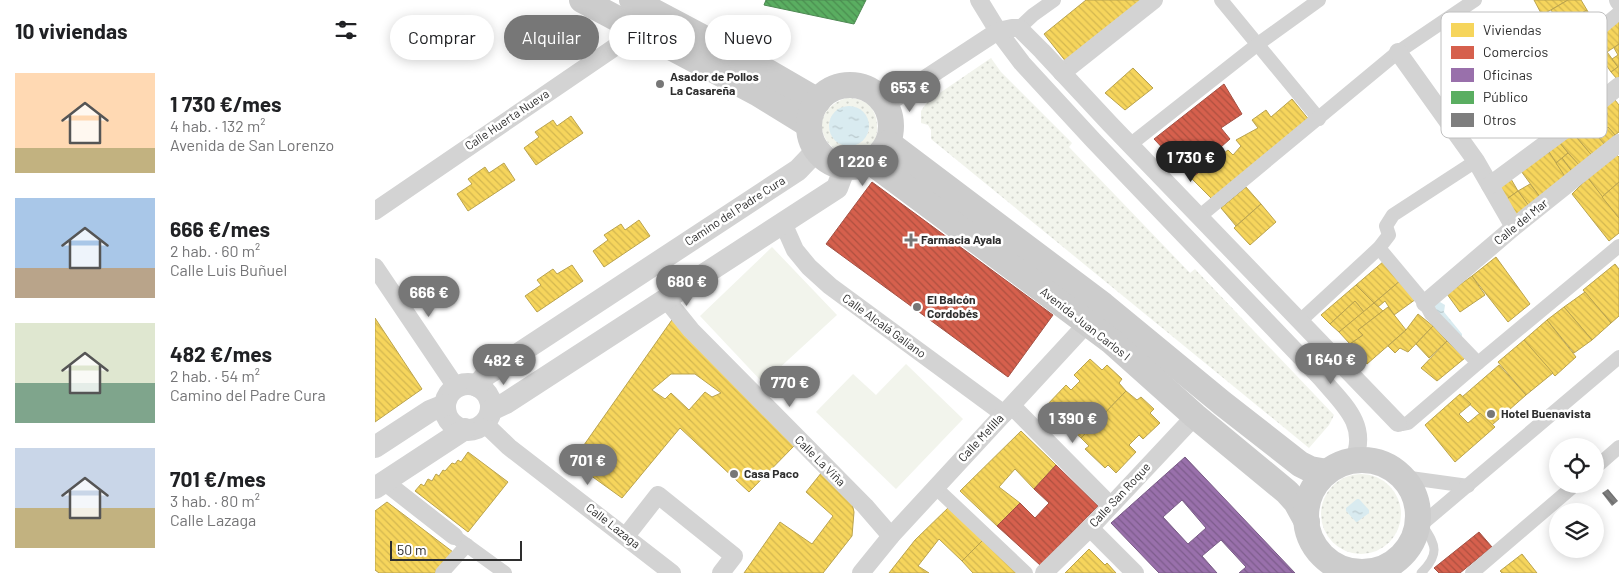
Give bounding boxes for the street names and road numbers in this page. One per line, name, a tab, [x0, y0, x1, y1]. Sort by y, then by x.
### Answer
street label: Calle Huerta Nueva	[462, 86, 551, 152]
street label: Camino del Padre Cura	[682, 172, 787, 248]
street label: Calle del Mar	[1491, 195, 1550, 247]
street label: Avenida Juan Carlos I	[1038, 284, 1133, 363]
street label: Calle Alcalá Galiano	[840, 290, 929, 360]
street label: Calle Melilla	[955, 411, 1006, 464]
street label: Calle La Viña	[793, 432, 849, 488]
street label: Calle San Roque	[1086, 459, 1153, 529]
street label: Calle Lazaga	[584, 500, 643, 551]

